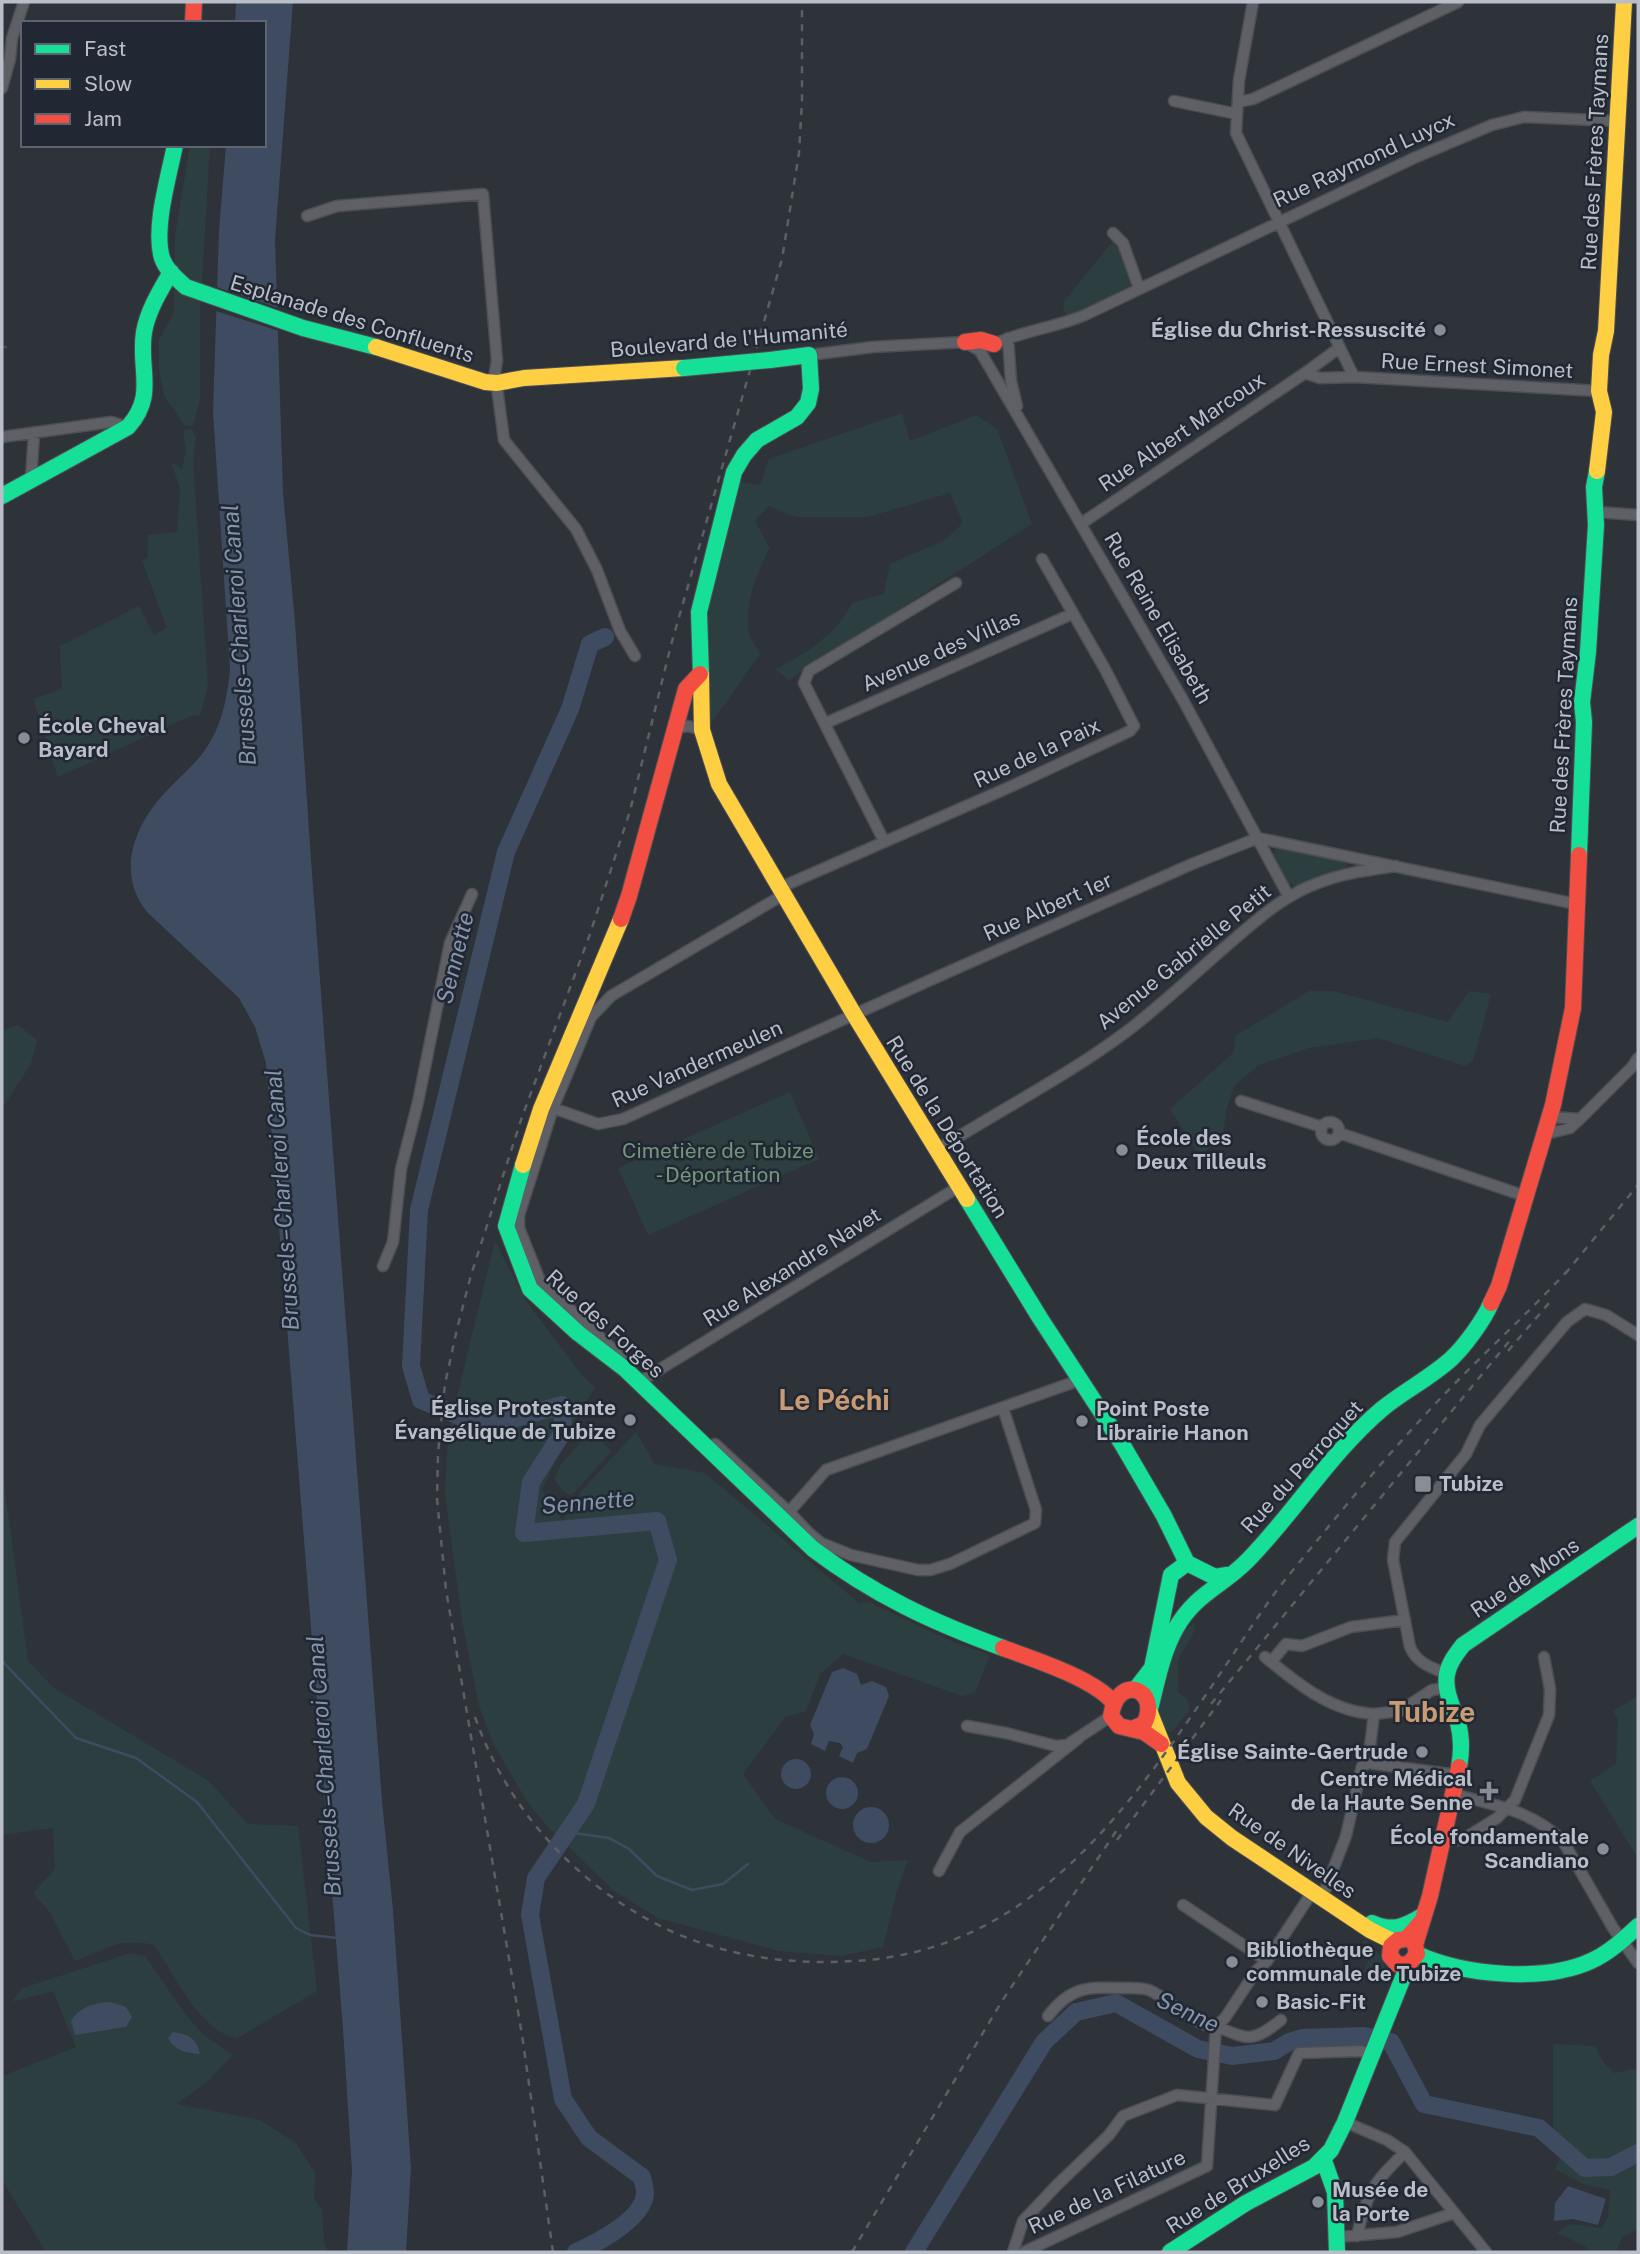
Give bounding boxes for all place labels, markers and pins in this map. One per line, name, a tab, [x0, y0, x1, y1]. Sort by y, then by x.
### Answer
place label: Église du Christ-Ressuscité	[1151, 317, 1426, 342]
marker: Église du Christ-Ressuscité	[1432, 322, 1448, 338]
place label: École Cheval Bayard	[38, 713, 167, 762]
marker: École Cheval Bayard	[16, 730, 32, 746]
place label: École des Deux Tilleuls	[1136, 1125, 1267, 1174]
marker: École des Deux Tilleuls	[1114, 1142, 1130, 1158]
place label: Église Protestante Évangélique de Tubize	[394, 1395, 616, 1444]
place label: Point Poste Librairie Hanon	[1096, 1396, 1249, 1445]
marker: Église Protestante Évangélique de Tubize	[622, 1412, 638, 1428]
marker: Point Poste Librairie Hanon	[1074, 1413, 1090, 1429]
place label: Tubize	[1439, 1471, 1504, 1496]
marker: Tubize	[1413, 1474, 1433, 1494]
place label: Église Sainte-Gertrude	[1177, 1739, 1408, 1764]
marker: Église Sainte-Gertrude	[1414, 1744, 1430, 1760]
place label: Centre Médical de la Haute Senne	[1291, 1766, 1473, 1815]
marker: Centre Médical de la Haute Senne	[1479, 1781, 1499, 1801]
place label: École fondamentale Scandiano	[1390, 1824, 1589, 1873]
marker: École fondamentale Scandiano	[1595, 1841, 1611, 1857]
place label: Bibliothèque communale de Tubize	[1246, 1937, 1461, 1986]
marker: Bibliothèque communale de Tubize	[1224, 1954, 1240, 1970]
place label: Basic-Fit	[1276, 1989, 1366, 2014]
marker: Basic-Fit	[1254, 1994, 1270, 2010]
place label: Musée de la Porte	[1332, 2177, 1428, 2226]
marker: Musée de la Porte	[1310, 2194, 1326, 2210]

